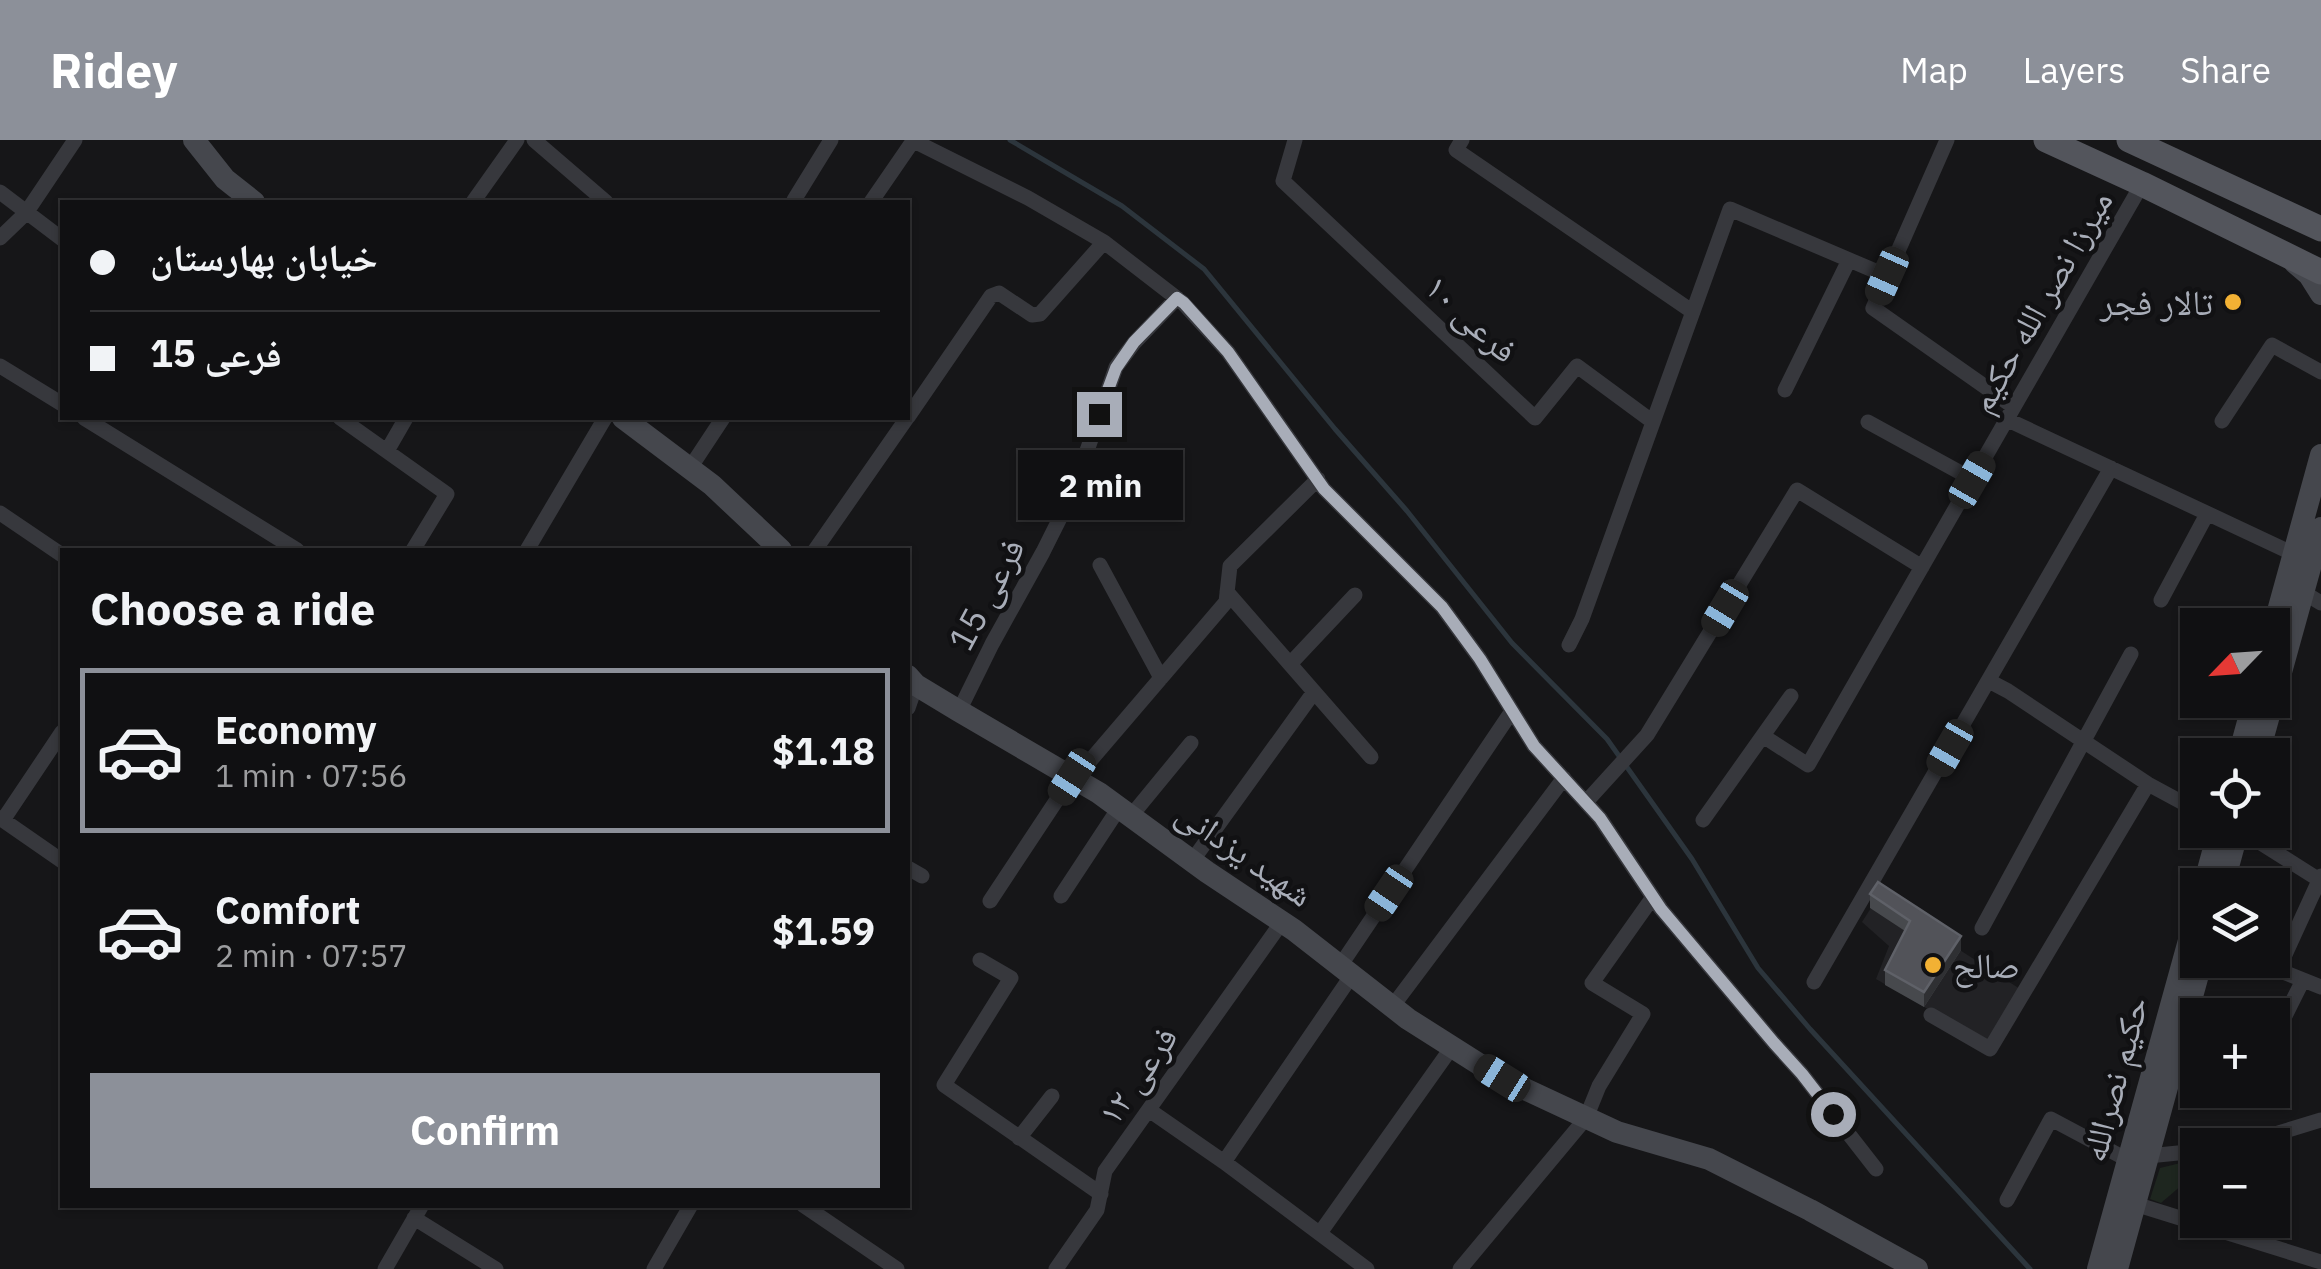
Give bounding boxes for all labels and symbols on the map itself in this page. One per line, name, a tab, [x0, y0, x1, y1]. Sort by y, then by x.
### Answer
street label: میرزا نصر الله حکیم	[1958, 181, 2123, 421]
car	[1861, 242, 1913, 310]
street label: فرعی ۱۰	[1416, 264, 1528, 372]
place label: تالار فجر	[2099, 279, 2213, 325]
marker: تالار فجر	[2222, 291, 2244, 313]
route end	[1077, 392, 1122, 437]
car	[1944, 447, 2000, 513]
callout: 2 min	[1016, 449, 1182, 519]
street label: فرعی 15	[937, 530, 1035, 658]
car	[1697, 575, 1753, 641]
north arrow	[2180, 608, 2290, 718]
car	[1922, 715, 1978, 781]
car	[1043, 744, 1101, 810]
street label: شهید یزدانی	[1168, 789, 1322, 917]
car	[1360, 860, 1418, 926]
place label: صالح	[1953, 942, 2020, 988]
marker: صالح	[1922, 954, 1944, 976]
street label: حکیم نصرالله	[2070, 992, 2159, 1167]
street label: فرعی ۱۲	[1087, 1017, 1187, 1133]
car	[1469, 1049, 1535, 1107]
route start	[1811, 1092, 1856, 1137]

